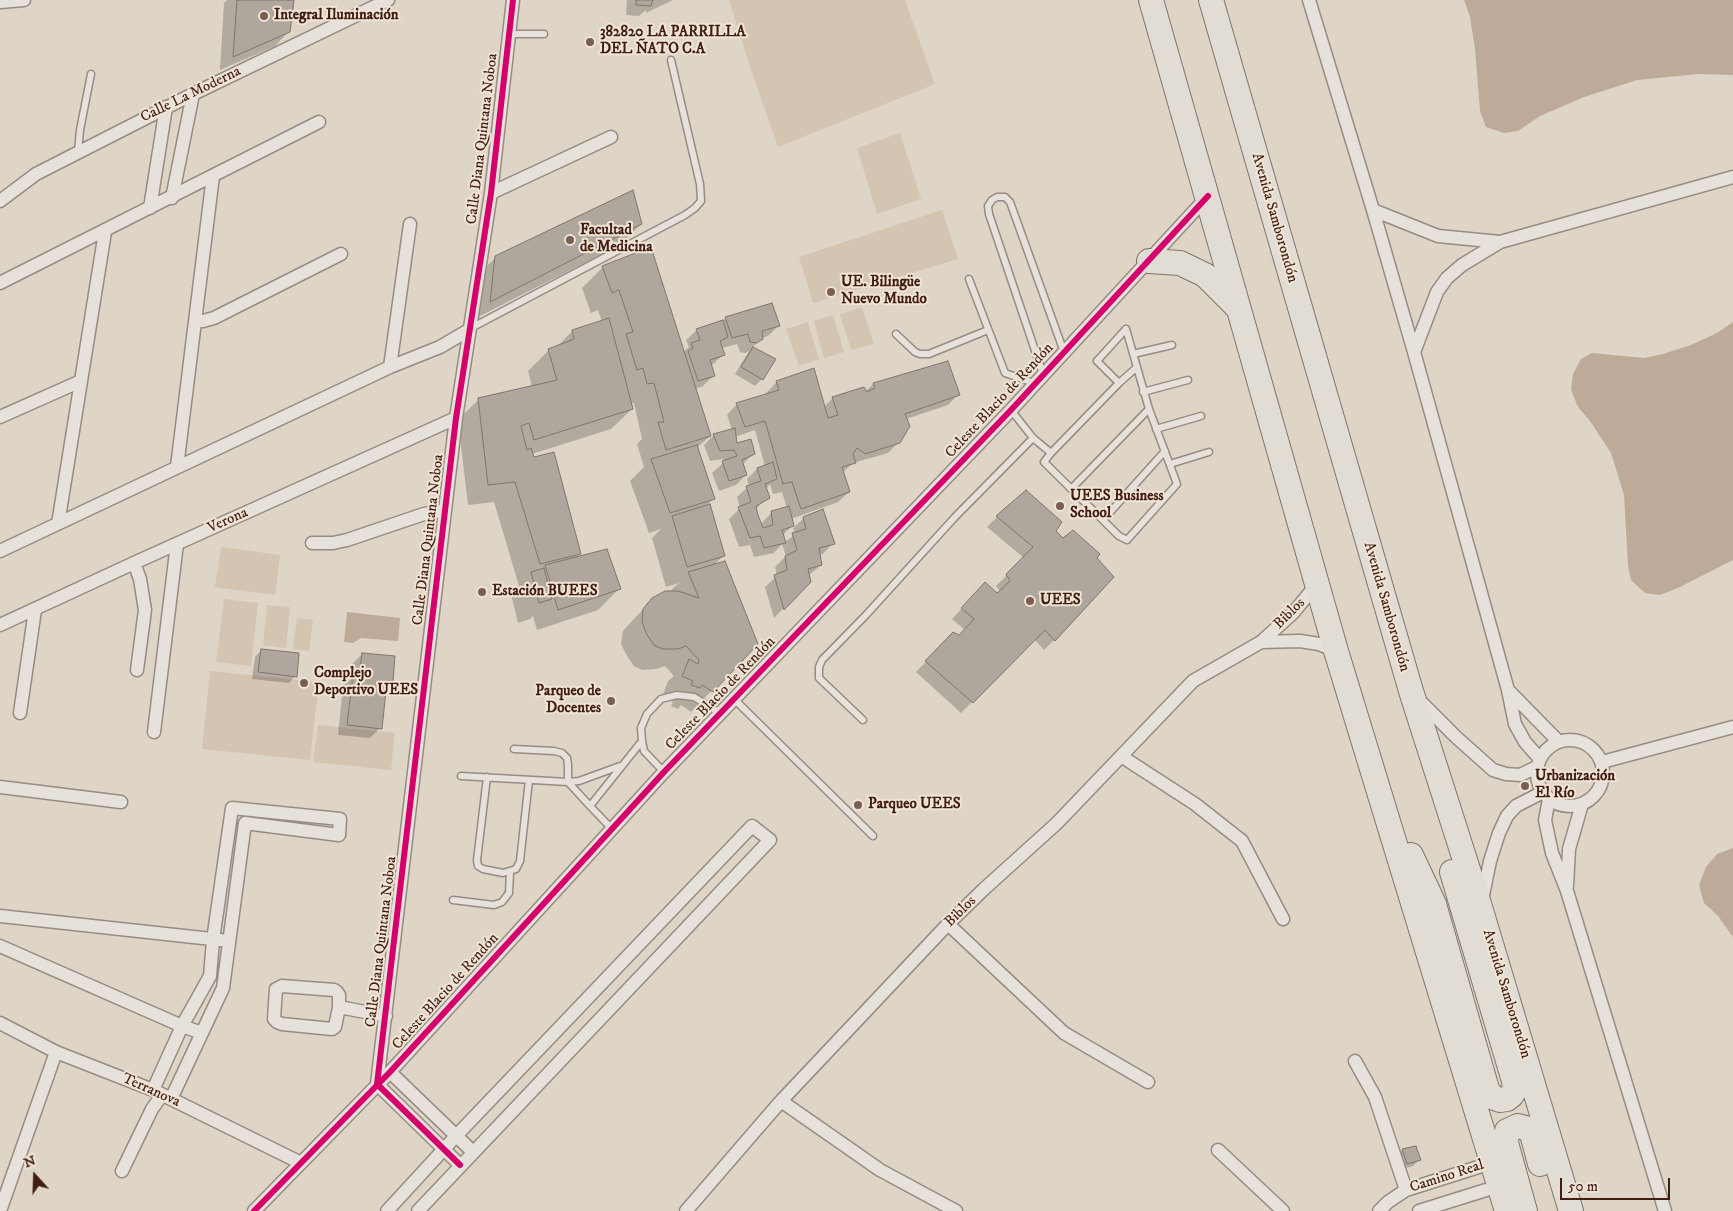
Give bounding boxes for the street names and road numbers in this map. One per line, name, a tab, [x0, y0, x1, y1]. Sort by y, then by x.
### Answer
street label: Calle Diana Quintana Noboa	[464, 52, 502, 226]
street label: Calle La Moderna	[138, 63, 244, 127]
street label: Avenida Samborondón	[1247, 151, 1301, 285]
street label: Celeste Blacio de Rendón	[942, 340, 1058, 462]
street label: Calle Diana Quintana Noboa	[410, 453, 448, 627]
street label: Verona	[205, 504, 251, 538]
street label: Avenida Samborondón	[1359, 540, 1413, 674]
street label: Biblos	[1271, 595, 1309, 633]
street label: Celeste Blacio de Rendón	[662, 634, 780, 754]
street label: Calle Diana Quintana Noboa	[363, 855, 401, 1029]
street label: Biblos	[942, 893, 980, 931]
street label: Avenida Samborondón	[1478, 927, 1534, 1061]
street label: Celeste Blacio de Rendón	[389, 930, 503, 1054]
street label: Terranova	[119, 1070, 183, 1112]
street label: Camino Real	[1408, 1157, 1486, 1197]

